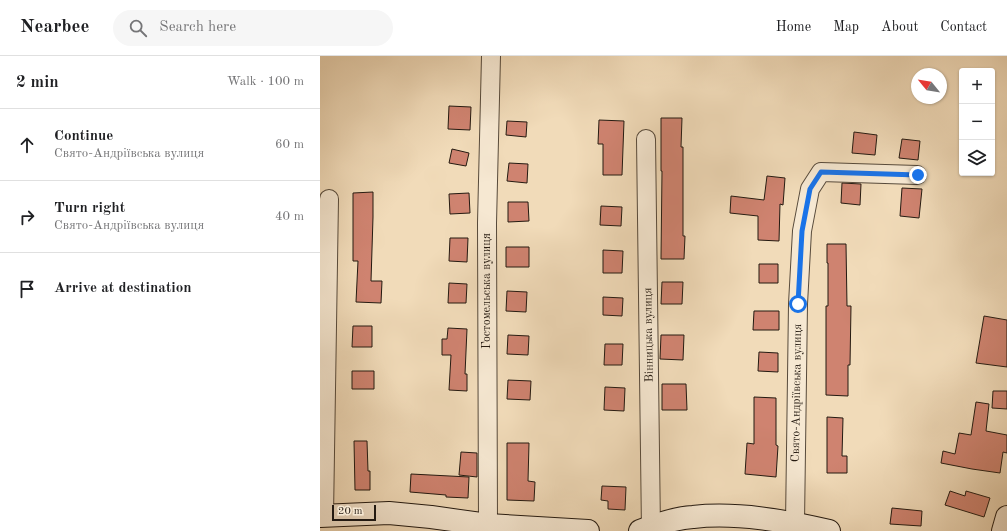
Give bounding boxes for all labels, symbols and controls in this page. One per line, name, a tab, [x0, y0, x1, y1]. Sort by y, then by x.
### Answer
search box	[113, 10, 393, 46]
icon: search	[127, 17, 149, 39]
text: Nearbee	[20, 18, 89, 37]
text: Search here	[159, 20, 236, 35]
text: Home	[776, 20, 811, 34]
text: Map	[833, 20, 859, 34]
text: About	[881, 20, 918, 34]
text: Contact	[940, 20, 987, 34]
north arrow	[911, 68, 947, 104]
map controls	[959, 68, 995, 176]
button: +	[959, 68, 995, 104]
text: 2 min	[16, 74, 59, 91]
text: Walk · 100 m	[227, 75, 304, 88]
button: −	[959, 104, 995, 140]
text: Continue	[54, 129, 113, 144]
icon: ahead	[16, 134, 38, 156]
text: 60 m	[275, 138, 304, 151]
button: layers	[959, 140, 995, 176]
text: Свято-Андріївська вулиця	[54, 147, 204, 160]
route end	[909, 166, 927, 184]
text: Turn right	[54, 201, 125, 216]
icon: right	[16, 206, 38, 228]
text: 40 m	[275, 210, 304, 223]
text: Свято-Андріївська вулиця	[54, 219, 204, 232]
street label: Гостомельська вулиця	[481, 233, 493, 349]
icon: arrive	[16, 278, 38, 300]
text: Arrive at destination	[54, 281, 192, 296]
street label: Вінницька вулиця	[641, 288, 656, 382]
route start	[789, 295, 807, 313]
street label: Свято-Андріївська вулиця	[789, 324, 804, 462]
scale bar	[332, 503, 376, 522]
text: 20 m	[338, 506, 363, 517]

